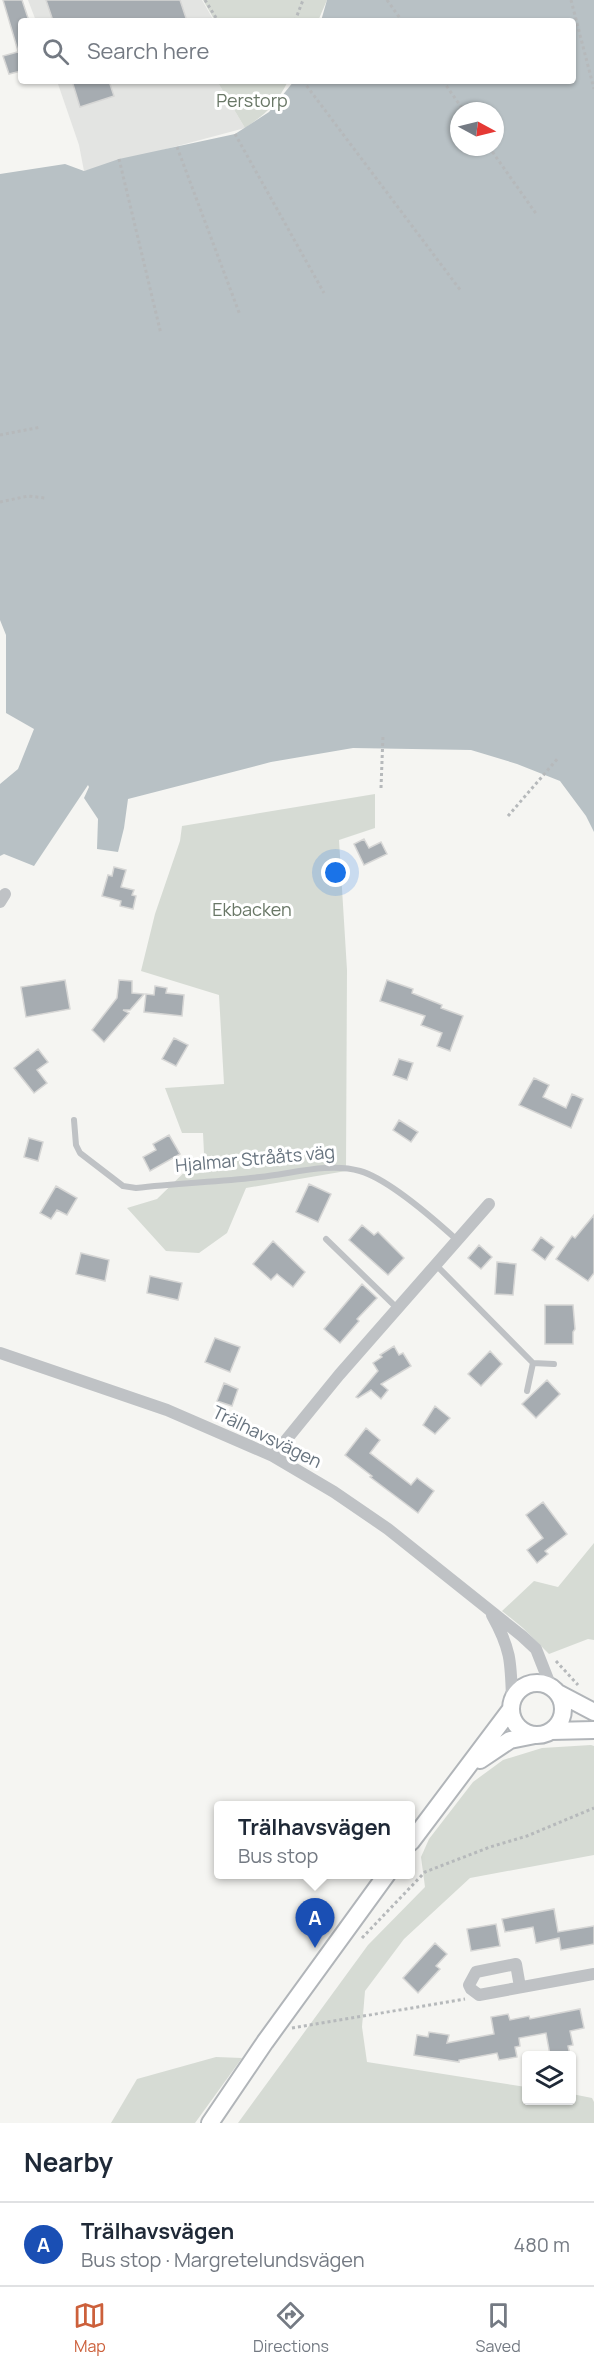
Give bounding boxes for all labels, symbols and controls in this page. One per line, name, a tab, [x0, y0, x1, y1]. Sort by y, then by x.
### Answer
search box	[18, 18, 576, 84]
icon: search	[39, 35, 72, 68]
text: Search here	[87, 36, 209, 66]
park label: Perstorp	[216, 88, 288, 112]
north arrow	[450, 102, 504, 156]
your location	[321, 858, 350, 887]
park label: Ekbacken	[212, 897, 292, 921]
street label: Hjalmar Strååts väg	[174, 1139, 336, 1177]
street label: Trälhavsvägen	[209, 1399, 326, 1473]
popup	[214, 1801, 415, 1879]
text: Trälhavsvägen	[238, 1812, 391, 1842]
text: Bus stop	[238, 1842, 318, 1869]
pin: A	[296, 1898, 334, 1948]
map controls	[522, 2051, 576, 2105]
button: layers	[522, 2051, 576, 2105]
text: Nearby	[24, 2144, 113, 2180]
text: Trälhavsvägen	[81, 2216, 234, 2246]
text: A	[37, 2231, 50, 2258]
text: 480 m	[513, 2231, 570, 2258]
text: Bus stop · Margretelundsvägen	[81, 2246, 365, 2273]
tab: Map	[73, 2299, 106, 2357]
tab: Directions	[253, 2299, 329, 2357]
tab: Saved	[476, 2299, 521, 2357]

